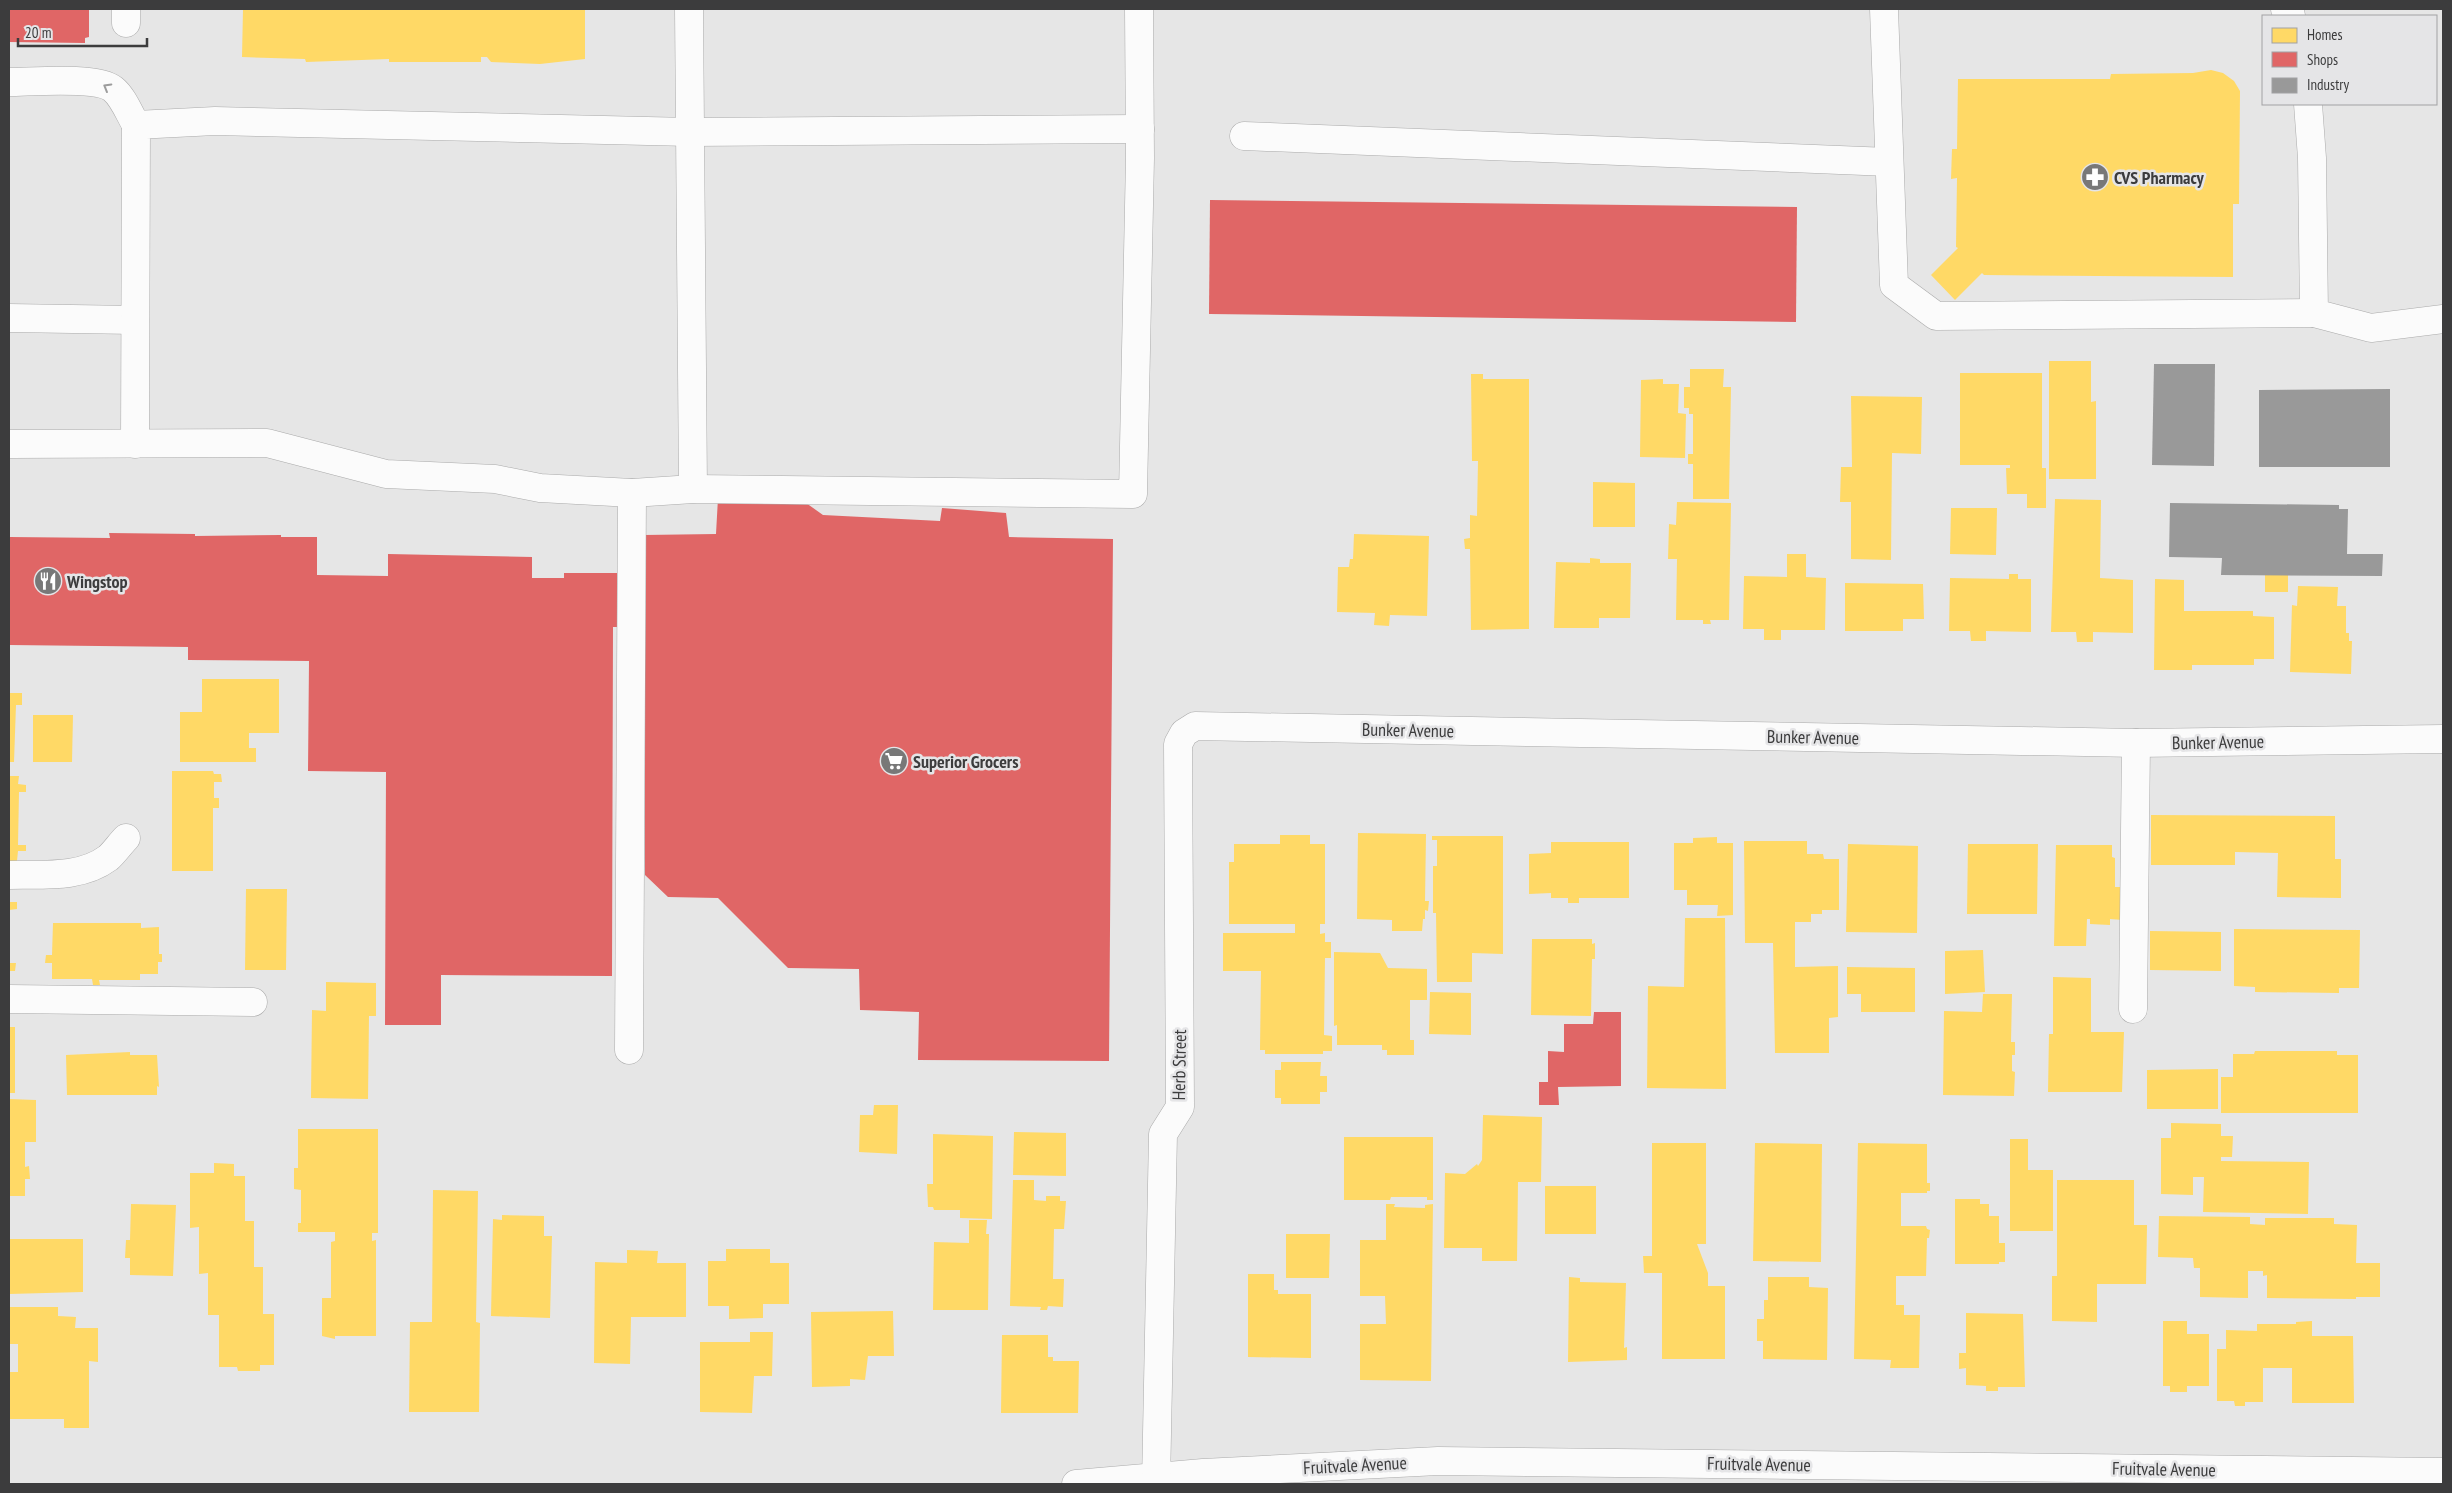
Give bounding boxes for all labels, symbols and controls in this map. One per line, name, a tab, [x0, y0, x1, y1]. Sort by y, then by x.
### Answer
scale bar	[18, 15, 146, 47]
legend	[2262, 15, 2437, 105]
text: 20 m	[25, 23, 51, 42]
text: Homes	[2307, 25, 2343, 44]
text: Shops	[2307, 50, 2338, 69]
text: Industry	[2307, 75, 2349, 94]
one-way arrow	[104, 83, 113, 93]
pharmacy icon: CVS Pharmacy	[2080, 162, 2110, 192]
place label: CVS Pharmacy	[2114, 166, 2205, 189]
restaurant icon: Wingstop	[33, 566, 63, 596]
place label: Wingstop	[66, 570, 128, 593]
street label: Bunker Avenue	[1362, 718, 1454, 742]
street label: Bunker Avenue	[1767, 725, 1859, 749]
street label: Bunker Avenue	[2172, 730, 2264, 754]
supermarket icon: Superior Grocers	[879, 746, 909, 776]
place label: Superior Grocers	[913, 750, 1018, 773]
street label: Herb Street	[1167, 1029, 1191, 1101]
street label: Fruitvale Avenue	[1303, 1451, 1407, 1479]
street label: Fruitvale Avenue	[1707, 1452, 1811, 1476]
street label: Fruitvale Avenue	[2112, 1457, 2216, 1481]

